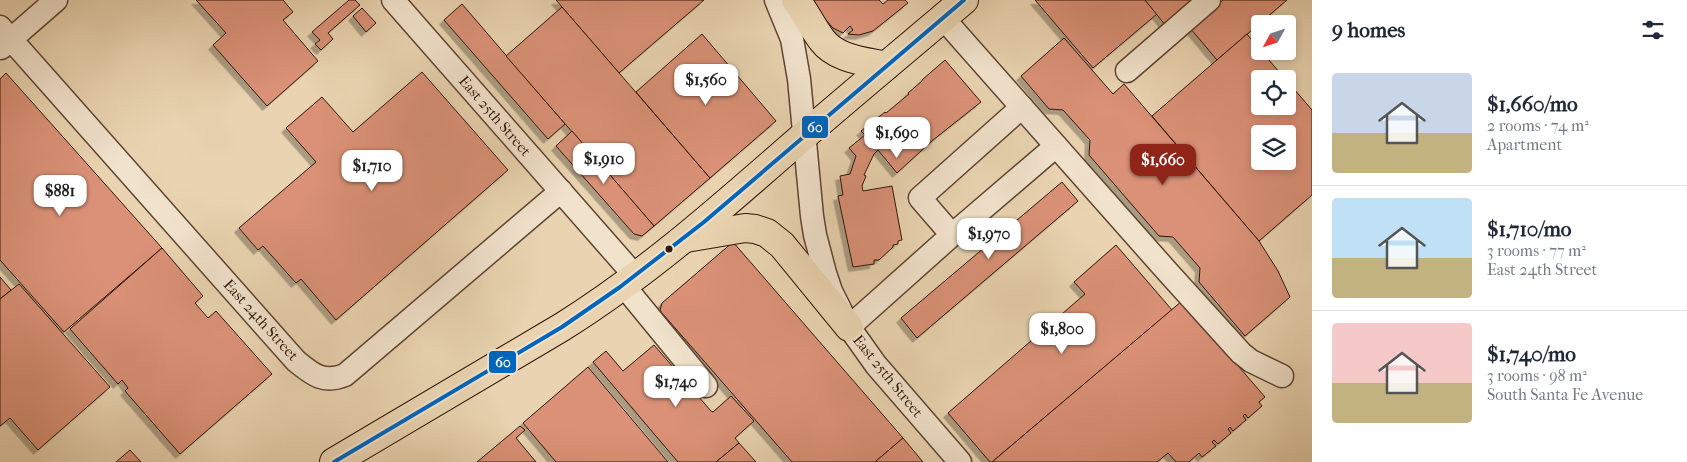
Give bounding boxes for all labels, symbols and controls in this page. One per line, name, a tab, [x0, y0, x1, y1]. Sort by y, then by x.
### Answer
north arrow	[1251, 15, 1296, 60]
map controls	[1251, 15, 1296, 170]
icon: filters	[1639, 16, 1667, 44]
text: 9 homes	[1332, 18, 1405, 42]
pin: $1,560	[665, 64, 747, 106]
text: $1,560	[685, 70, 727, 89]
button: locate	[1251, 70, 1296, 115]
street label: East 25th Street	[455, 72, 535, 160]
text: $1,660/mo	[1487, 92, 1578, 116]
icon: home	[1372, 93, 1432, 153]
line badge: 60	[801, 115, 829, 139]
pin: $1,690	[856, 116, 938, 159]
text: 2 rooms · 74 m²	[1487, 116, 1589, 135]
text: 60	[807, 119, 823, 136]
text: $1,690	[875, 123, 919, 142]
button: layers	[1251, 125, 1296, 170]
text: Apartment	[1487, 135, 1562, 154]
pin: $1,910	[563, 142, 645, 185]
pin: $1,660	[1122, 144, 1204, 186]
text: $1,910	[584, 149, 624, 168]
pin: $1,710	[331, 150, 413, 192]
text: $1,660	[1141, 150, 1185, 169]
text: $1,710	[352, 156, 392, 175]
pin: $881	[30, 174, 90, 217]
text: $881	[45, 181, 75, 200]
text: $1,710/mo	[1487, 217, 1571, 241]
pin: $1,970	[948, 218, 1030, 260]
icon: home	[1372, 218, 1432, 278]
text: $1,970	[968, 224, 1010, 243]
text: 3 rooms · 77 m²	[1487, 241, 1586, 260]
unlabelled marker	[664, 244, 674, 254]
text: East 24th Street	[1487, 260, 1597, 279]
street label: East 24th Street	[220, 276, 303, 365]
pin: $1,800	[1021, 312, 1103, 355]
text: $1,800	[1040, 319, 1084, 338]
street label: East 25th Street	[849, 331, 927, 421]
text: $1,740/mo	[1487, 342, 1576, 366]
icon: home	[1372, 343, 1432, 403]
line badge: 60	[488, 350, 517, 374]
text: 60	[495, 354, 511, 371]
pin: $1,740	[635, 366, 717, 408]
text: 3 rooms · 98 m²	[1487, 366, 1587, 385]
text: $1,740	[655, 372, 697, 391]
text: South Santa Fe Avenue	[1487, 385, 1643, 404]

